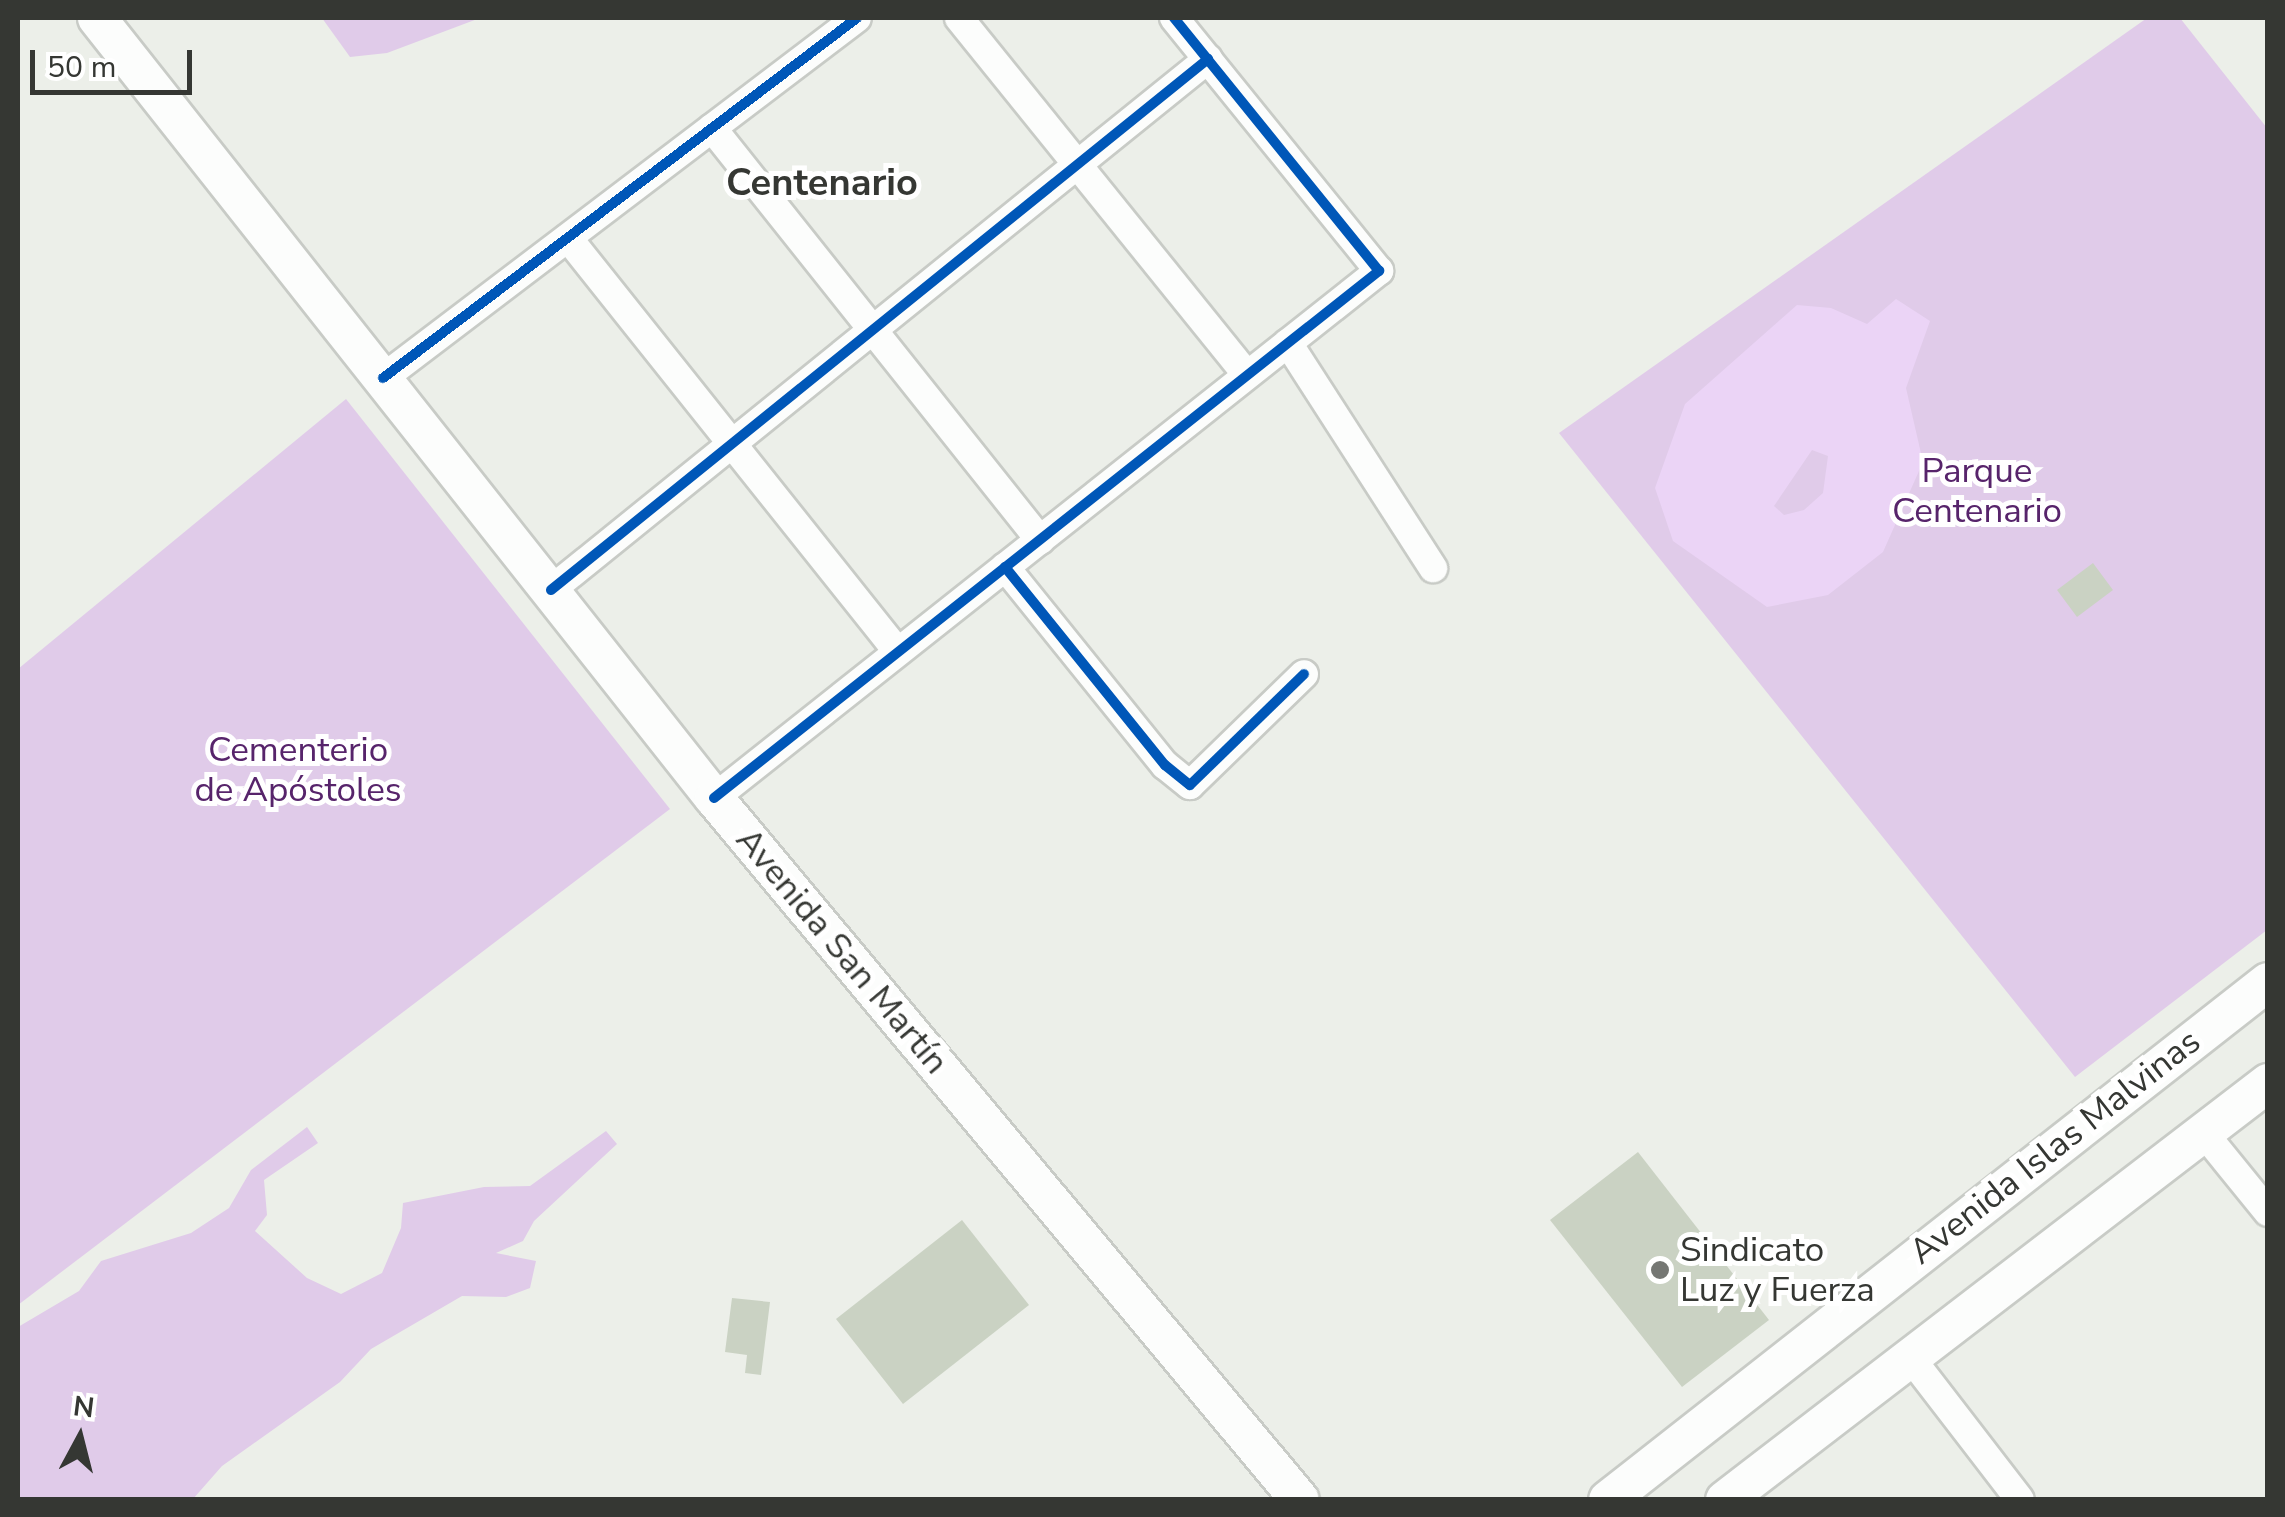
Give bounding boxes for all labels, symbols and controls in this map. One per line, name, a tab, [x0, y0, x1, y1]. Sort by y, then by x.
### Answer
scale bar	[35, 30, 198, 92]
text: 50 m	[47, 47, 116, 88]
district label: Centenario	[726, 160, 918, 206]
park label: Parque Centenario	[1892, 450, 2062, 532]
park label: Cementerio de Apóstoles	[194, 729, 402, 811]
street label: Avenida San Martín	[727, 820, 957, 1082]
street label: Avenida Islas Malvinas	[1901, 1020, 2209, 1274]
place label: Sindicato Luz y Fuerza	[1680, 1229, 1875, 1311]
marker: Sindicato Luz y Fuerza	[1649, 1259, 1671, 1281]
north arrow	[30, 1387, 130, 1487]
text: N	[71, 1387, 96, 1427]

